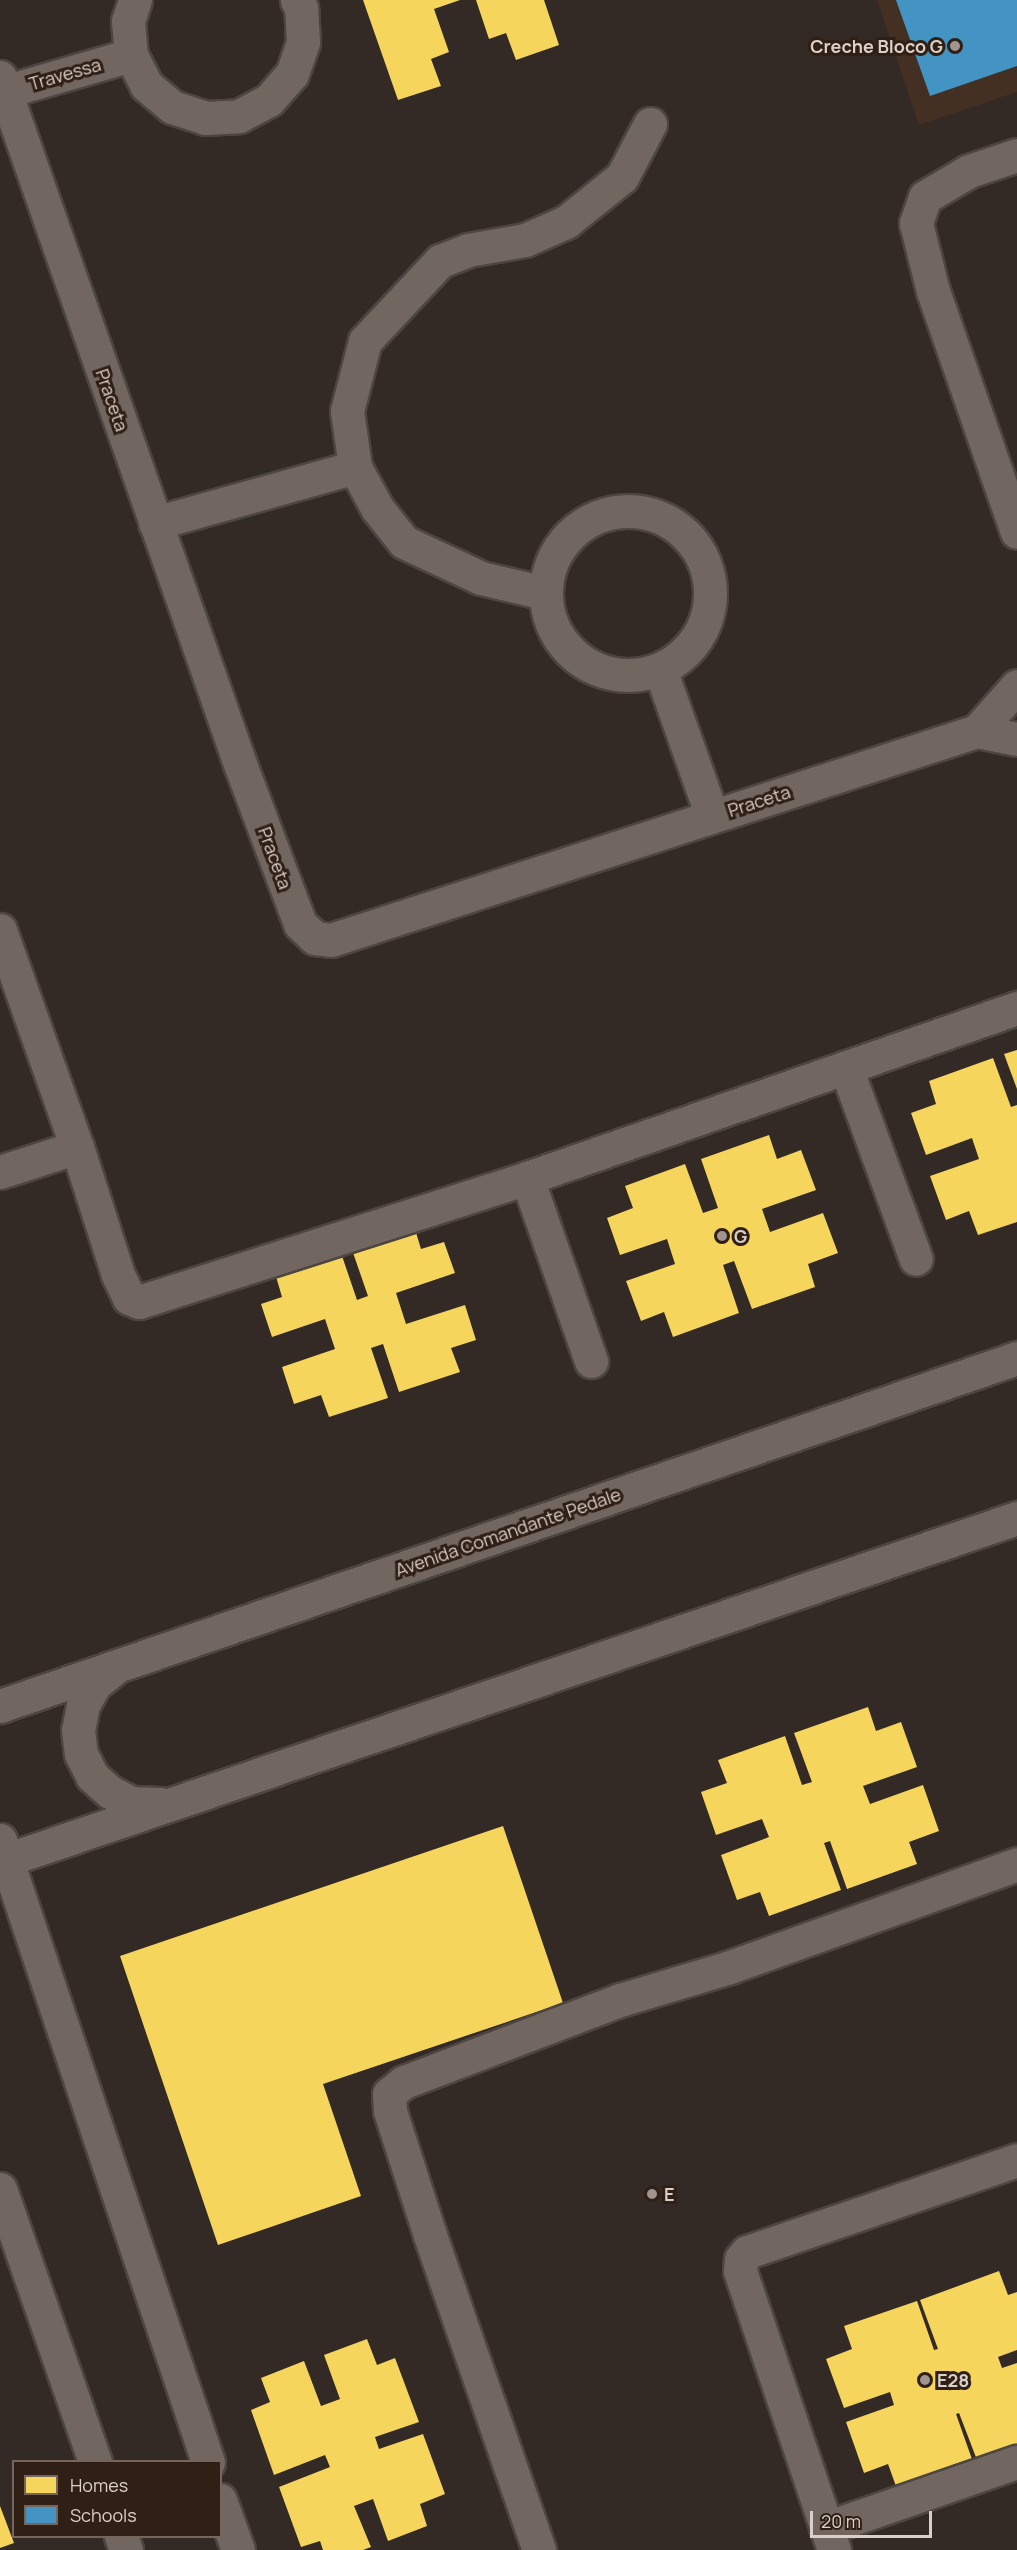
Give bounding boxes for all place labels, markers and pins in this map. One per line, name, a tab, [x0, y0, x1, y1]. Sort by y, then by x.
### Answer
place label: Creche Bloco G	[810, 35, 943, 57]
marker: Creche Bloco G	[948, 39, 962, 53]
place label: G	[734, 1225, 747, 1247]
marker: G	[715, 1229, 729, 1243]
place label: E	[664, 2183, 675, 2205]
marker: E	[645, 2187, 659, 2201]
place label: E28	[937, 2369, 969, 2391]
marker: E28	[918, 2373, 932, 2387]

